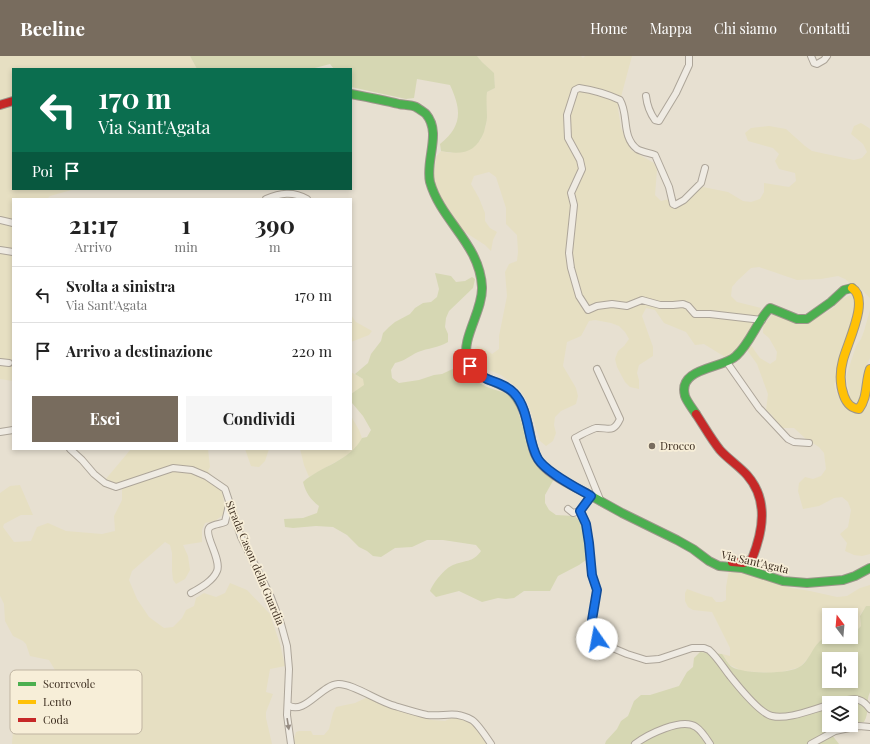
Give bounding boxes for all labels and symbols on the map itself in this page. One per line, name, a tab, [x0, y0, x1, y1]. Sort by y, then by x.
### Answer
pin	[453, 349, 487, 383]
place label: Drocco	[660, 438, 695, 453]
marker: Drocco	[647, 441, 657, 451]
street label: Strada Cason della Guardia	[222, 498, 289, 628]
street label: Via Sant'Agata	[719, 546, 791, 577]
north arrow	[822, 608, 858, 644]
position arrow	[576, 618, 618, 660]
legend	[10, 670, 142, 734]
text: Scorrevole	[43, 676, 96, 691]
text: Lento	[43, 694, 72, 709]
text: Coda	[43, 712, 69, 727]
one-way arrow	[285, 718, 291, 730]

